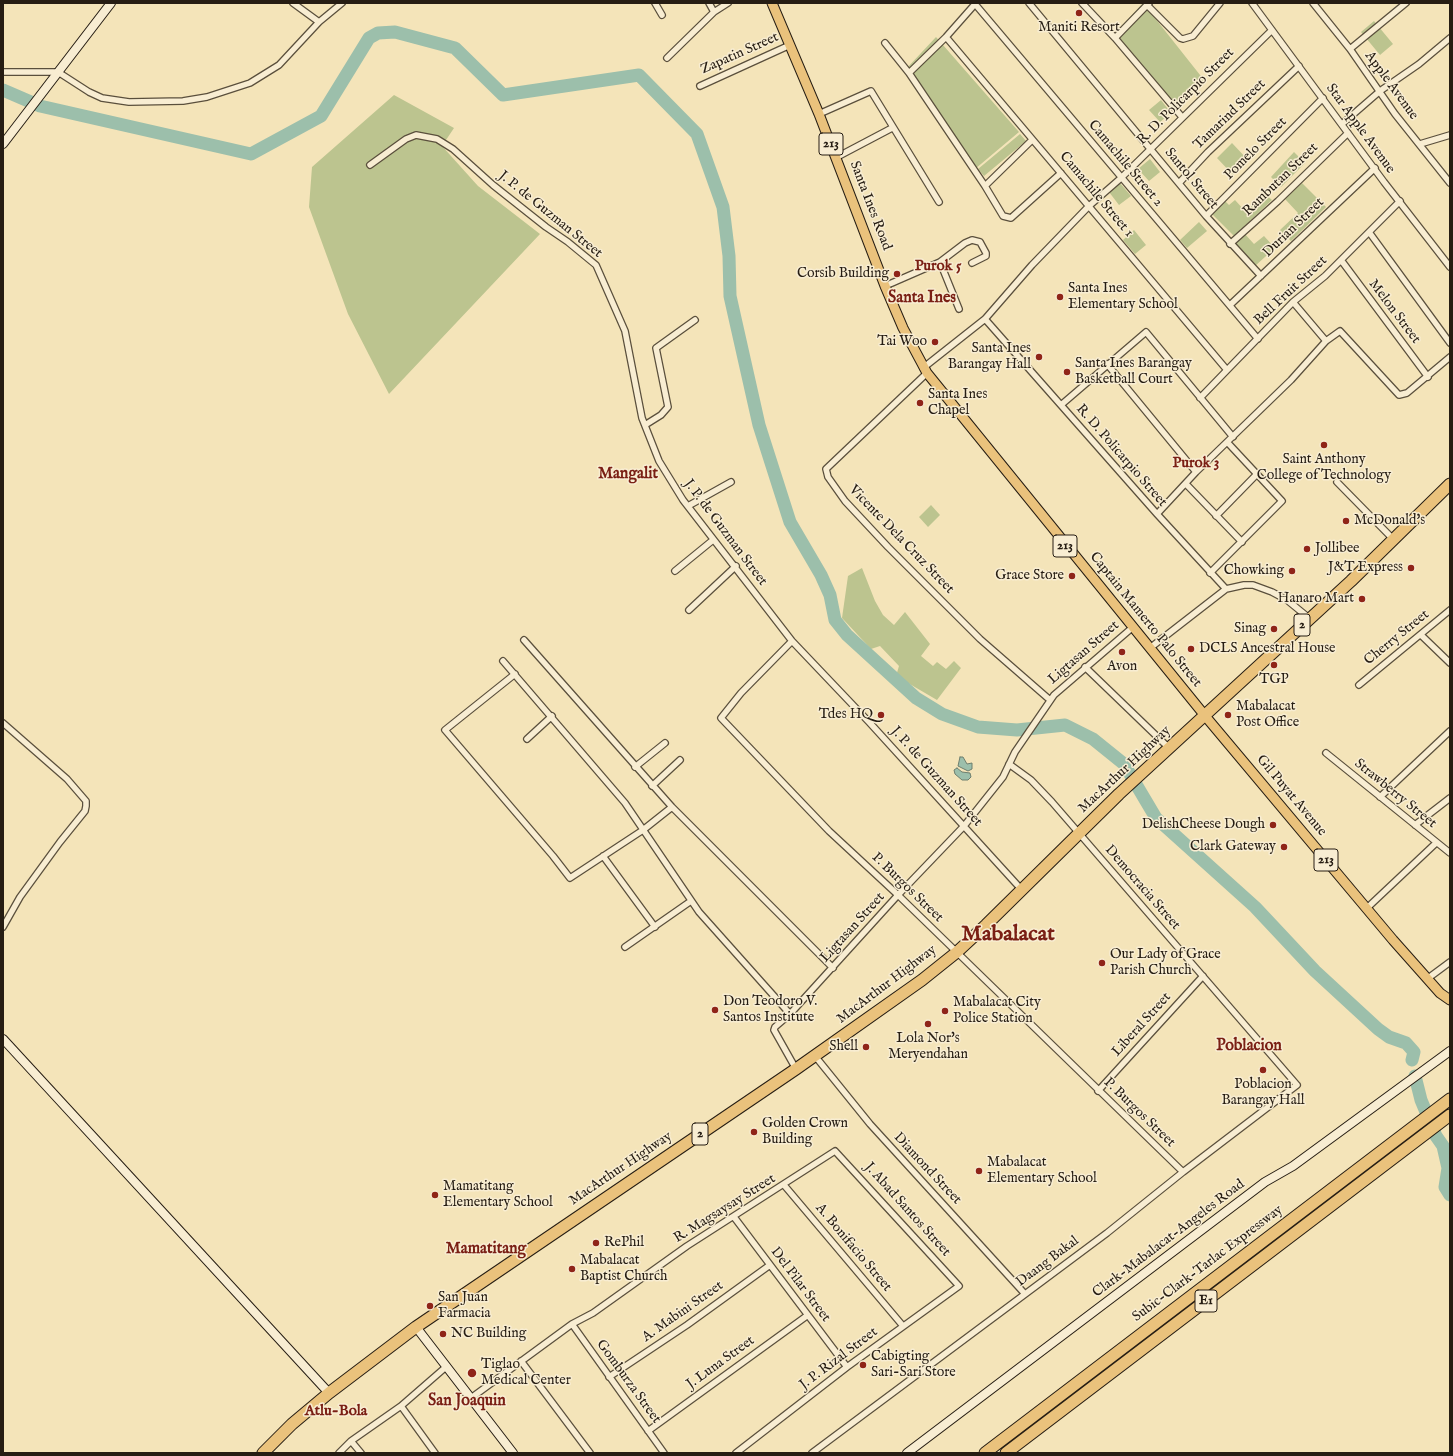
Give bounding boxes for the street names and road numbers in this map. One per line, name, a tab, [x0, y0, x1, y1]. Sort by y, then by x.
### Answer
street label: Zapatin Street	[699, 29, 781, 79]
street label: R. D. Policarpio Street	[1134, 45, 1238, 149]
street label: Apple Avenue	[1361, 48, 1421, 124]
street label: Tamarind Street	[1190, 76, 1270, 154]
street label: Star Apple Avenue	[1322, 81, 1398, 177]
street label: Pomelo Street	[1221, 114, 1291, 184]
street label: Camachile Street 2	[1084, 117, 1166, 211]
road number: 213	[819, 133, 843, 155]
street label: Rambutan Street	[1240, 140, 1322, 220]
street label: Santol Street	[1161, 145, 1221, 213]
street label: Camachile Street 1	[1055, 149, 1137, 241]
street label: Santa Ines Road	[845, 159, 895, 253]
street label: J. P. de Guzman Street	[495, 168, 605, 262]
street label: Durian Street	[1260, 195, 1328, 261]
street label: Bell Fruit Street	[1251, 253, 1331, 329]
street label: Melon Street	[1364, 277, 1424, 347]
street label: R. D. Policarpio Street	[1072, 401, 1170, 511]
street label: J. P. de Guzman Street	[680, 476, 770, 590]
street label: Vicente Dela Cruz Street	[845, 482, 957, 598]
road number: 213	[1053, 535, 1077, 557]
street label: Captain Mamerto Palo Street	[1085, 549, 1205, 691]
street label: Cherry Street	[1361, 607, 1433, 669]
road number: 2	[1294, 614, 1310, 636]
street label: Ligtasan Street	[1045, 618, 1123, 688]
street label: MacArthur Highway	[1075, 723, 1175, 817]
street label: J. P. de Guzman Street	[887, 724, 985, 830]
street label: Gil Puyat Avenue	[1252, 752, 1330, 840]
street label: Strawberry Street	[1350, 756, 1440, 832]
street label: Democracia Street	[1101, 842, 1183, 934]
road number: 213	[1314, 849, 1338, 871]
street label: P. Burgos Street	[868, 850, 946, 926]
street label: Ligtasan Street	[817, 890, 889, 966]
street label: MacArthur Highway	[834, 942, 940, 1028]
street label: Liberal Street	[1109, 989, 1175, 1061]
street label: P. Burgos Street	[1100, 1075, 1178, 1151]
road number: 2	[692, 1123, 708, 1145]
street label: MacArthur Highway	[567, 1128, 675, 1210]
street label: Diamond Street	[889, 1130, 965, 1208]
street label: J. Abad Santos Street	[860, 1160, 954, 1260]
street label: R. Magsaysay Street	[671, 1171, 779, 1247]
street label: Clark-Mabalacat-Angeles Road	[1090, 1176, 1248, 1302]
street label: A. Bonifacio Street	[811, 1200, 895, 1296]
street label: Subic-Clark-Tarlac Expressway	[1130, 1202, 1286, 1326]
street label: Daang Bakal	[1013, 1233, 1083, 1291]
street label: Del Pilar Street	[766, 1244, 834, 1326]
street label: A. Mabini Street	[639, 1278, 727, 1346]
road number: E1	[1195, 1290, 1217, 1312]
street label: J. P. Rizal Street	[797, 1324, 881, 1394]
street label: J. Luna Street	[684, 1333, 758, 1393]
street label: Gomburza Street	[592, 1337, 664, 1427]

